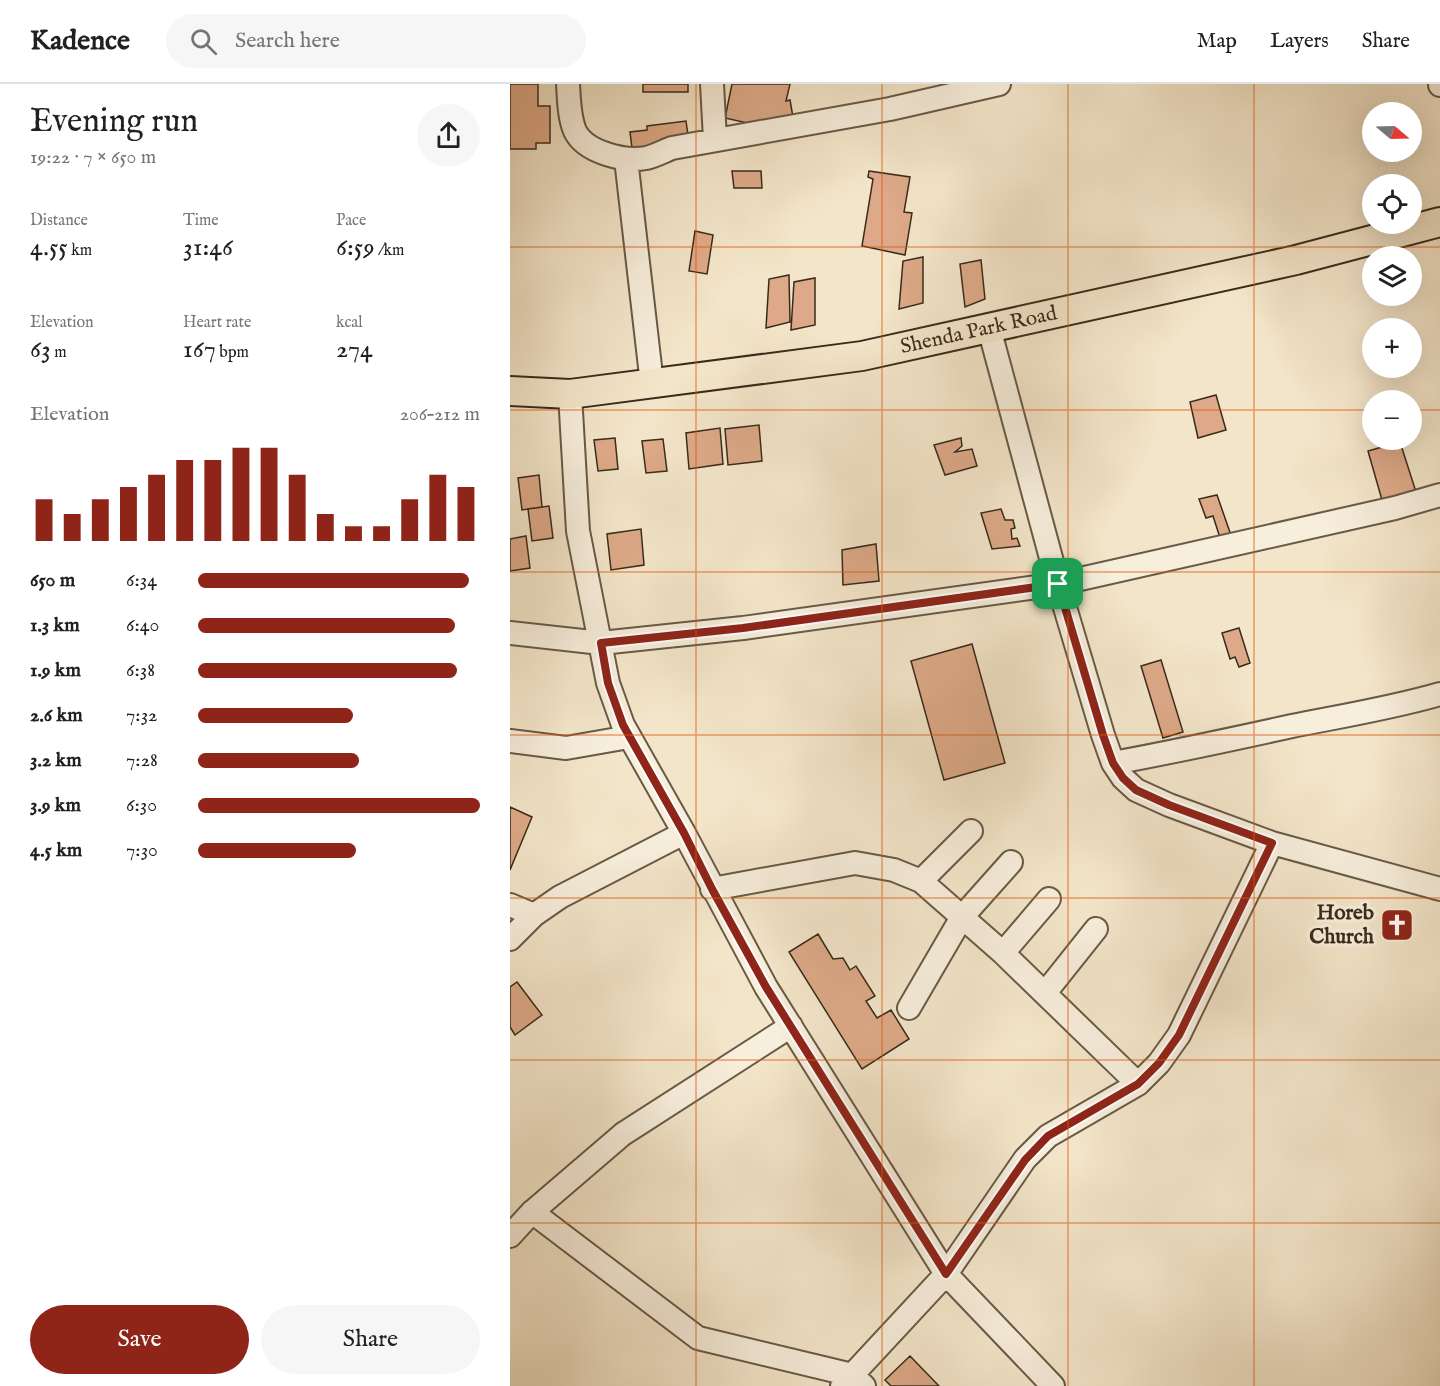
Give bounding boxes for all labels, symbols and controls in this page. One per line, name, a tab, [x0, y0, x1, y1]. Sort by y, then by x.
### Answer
search box	[166, 14, 586, 68]
text: Kadence	[30, 24, 130, 59]
icon: search	[187, 25, 220, 58]
text: Search here	[235, 27, 340, 55]
text: Map	[1197, 28, 1237, 55]
text: Layers	[1270, 28, 1329, 55]
text: Share	[1362, 28, 1410, 55]
text: Evening run	[30, 101, 198, 143]
north arrow	[1362, 102, 1422, 162]
map controls	[1362, 102, 1422, 450]
button: share	[417, 104, 480, 167]
text: 19:22 · 7 × 650 m	[30, 145, 156, 170]
button: locate	[1362, 174, 1422, 234]
text: Distance	[30, 211, 88, 231]
text: Time	[183, 211, 219, 231]
text: Pace	[336, 211, 366, 231]
text: 4.55	[30, 231, 68, 264]
text: 31:46	[183, 231, 233, 264]
text: 6:59	[336, 231, 375, 264]
text: km	[68, 241, 92, 261]
text: /km	[375, 241, 404, 261]
button: layers	[1362, 246, 1422, 306]
street label: Shenda Park Road	[898, 300, 1060, 361]
text: Elevation	[30, 313, 93, 333]
text: Heart rate	[183, 313, 251, 333]
text: kcal	[336, 313, 363, 333]
button: +	[1362, 318, 1422, 378]
text: 63	[30, 333, 51, 366]
text: 167	[183, 333, 216, 366]
text: 274	[336, 333, 373, 366]
text: m	[51, 343, 67, 363]
text: bpm	[216, 343, 249, 363]
button: −	[1362, 390, 1422, 450]
text: Elevation	[30, 402, 109, 427]
text: 206–212 m	[400, 402, 480, 427]
pin	[1032, 558, 1083, 609]
icon: arrive	[1041, 567, 1074, 600]
text: 650 m	[30, 568, 75, 593]
text: 6:34	[126, 568, 157, 593]
text: 1.3 km	[30, 613, 80, 638]
text: 6:40	[126, 613, 159, 638]
text: 1.9 km	[30, 658, 81, 683]
text: 6:38	[126, 658, 155, 683]
text: 2.6 km	[30, 703, 83, 728]
text: 7:32	[126, 703, 157, 728]
text: 3.2 km	[30, 748, 82, 773]
text: 7:28	[126, 748, 158, 773]
text: 3.9 km	[30, 793, 81, 818]
text: 6:30	[126, 793, 157, 818]
text: 4.5 km	[30, 838, 82, 863]
text: 7:30	[126, 838, 158, 863]
place label: Horeb Church	[1309, 900, 1375, 951]
church icon: Horeb Church	[1379, 907, 1415, 943]
button: Save	[30, 1305, 249, 1374]
button: Share	[261, 1305, 480, 1374]

